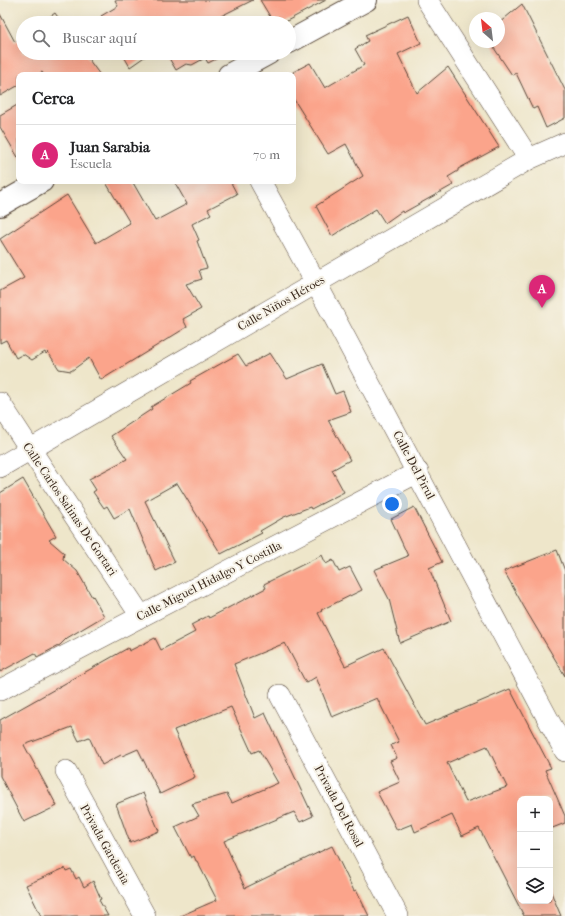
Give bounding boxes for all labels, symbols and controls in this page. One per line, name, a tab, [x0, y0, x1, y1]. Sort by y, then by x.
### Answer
north arrow	[469, 12, 505, 48]
search box	[16, 16, 296, 60]
icon: search	[30, 27, 52, 49]
text: Buscar aquí	[62, 29, 137, 47]
text: Cerca	[32, 88, 74, 108]
text: Juan Sarabia	[70, 138, 150, 156]
text: A	[41, 147, 49, 162]
text: 70 m	[253, 147, 280, 162]
text: Escuela	[70, 156, 112, 171]
street label: Calle Niños Héroes	[235, 272, 327, 334]
pin: A	[529, 275, 555, 308]
street label: Calle Del Pirul	[390, 428, 438, 502]
street label: Calle Carlos Salinas De Gortari	[20, 440, 120, 579]
your location	[382, 494, 402, 514]
street label: Calle Miguel Hidalgo Y Costilla	[134, 538, 284, 624]
street label: Privada Del Rosal	[312, 763, 367, 850]
map controls	[517, 796, 553, 904]
button: +	[517, 796, 553, 832]
street label: Privada Gardenia	[77, 802, 133, 887]
button: −	[517, 832, 553, 868]
button: layers	[517, 868, 553, 904]

